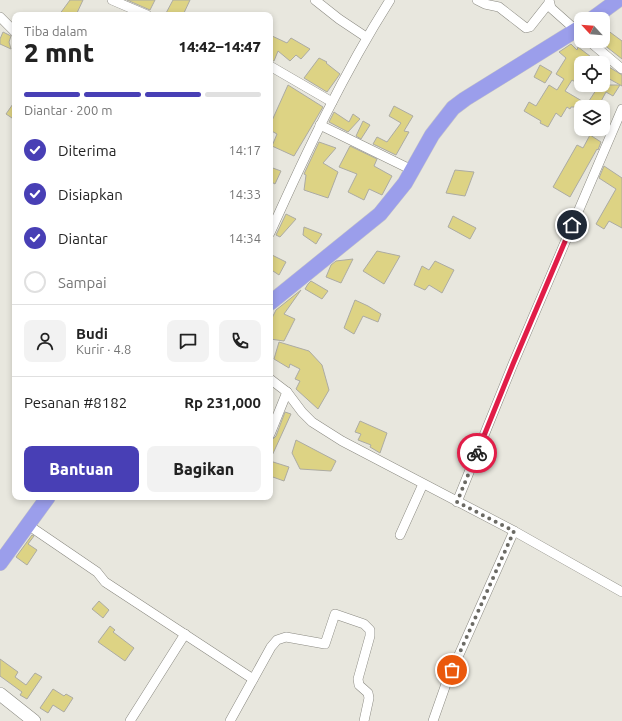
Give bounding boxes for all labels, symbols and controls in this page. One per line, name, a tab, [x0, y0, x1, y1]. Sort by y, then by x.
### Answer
north arrow	[574, 12, 610, 48]
map controls	[574, 12, 610, 136]
text: Tiba dalam	[24, 24, 88, 38]
text: 2 mnt	[24, 38, 94, 67]
text: 14:42–14:47	[178, 38, 261, 55]
button: locate	[574, 56, 610, 92]
button: layers	[574, 100, 610, 136]
text: Diantar · 200 m	[24, 103, 112, 117]
icon: check	[24, 139, 46, 161]
text: Diterima	[58, 142, 116, 159]
text: 14:17	[228, 143, 261, 157]
icon: check	[24, 183, 46, 205]
text: Disiapkan	[58, 186, 123, 203]
text: 14:33	[228, 187, 261, 201]
pin	[555, 208, 589, 242]
icon: home	[561, 214, 583, 236]
icon: check	[24, 227, 46, 249]
text: Diantar	[58, 230, 108, 247]
text: 14:34	[228, 231, 261, 245]
text: Sampai	[58, 274, 107, 291]
button: person	[24, 320, 66, 362]
button: chat	[167, 320, 209, 362]
button: phone	[219, 320, 261, 362]
text: Budi	[76, 325, 108, 342]
text: Kurir · 4.8	[76, 342, 131, 356]
text: Pesanan #8182	[24, 394, 127, 411]
text: Rp 231,000	[184, 394, 261, 411]
courier	[457, 433, 497, 473]
icon: bike	[466, 442, 488, 464]
button: Bantuan	[24, 446, 139, 492]
button: Bagikan	[147, 446, 261, 492]
pin	[435, 653, 469, 687]
icon: bag	[441, 659, 463, 681]

